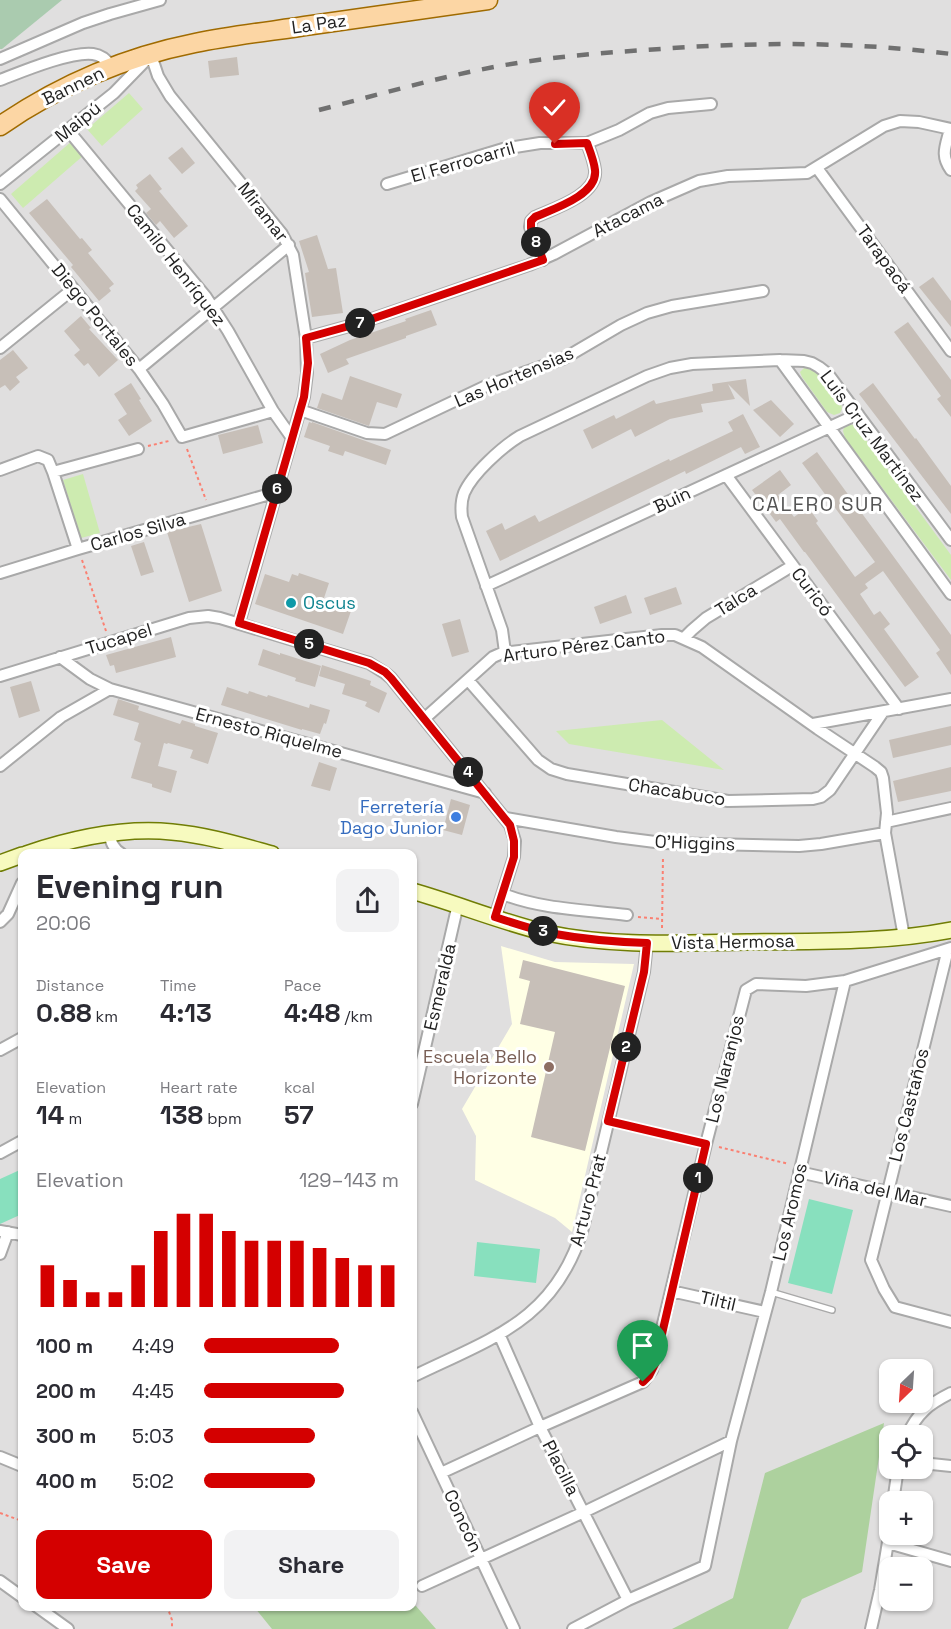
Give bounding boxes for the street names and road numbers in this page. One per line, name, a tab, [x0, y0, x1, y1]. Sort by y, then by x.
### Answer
street label: La Paz	[290, 8, 348, 39]
street label: Bannen	[38, 61, 107, 110]
street label: Maipú	[50, 96, 105, 147]
street label: El Ferrocarril	[408, 136, 518, 187]
street label: Miramar	[233, 177, 294, 246]
street label: Atacama	[589, 187, 667, 242]
street label: Camilo Henríquez	[121, 199, 231, 330]
street label: Tarapacá	[852, 220, 917, 297]
street label: Diego Portales	[47, 259, 144, 371]
street label: Las Hortensias	[451, 341, 577, 412]
street label: Luis Cruz Martínez	[815, 365, 929, 506]
street label: Buin	[650, 481, 694, 518]
street label: Carlos Silva	[88, 507, 188, 556]
street label: Curicó	[786, 563, 838, 621]
street label: Talca	[711, 578, 761, 621]
street label: Tucapel	[83, 618, 155, 659]
street label: Arturo Pérez Canto	[501, 624, 666, 667]
street label: Ernesto Riquelme	[193, 702, 345, 763]
street label: Chacabuco	[627, 772, 727, 811]
street label: O'Higgins	[654, 830, 736, 855]
street label: Vista Hermosa	[671, 929, 795, 954]
street label: Esmeralda	[418, 941, 461, 1033]
street label: Los Naranjos	[700, 1013, 749, 1125]
street label: Los Castaños	[883, 1046, 934, 1164]
street label: Arturo Prat	[564, 1151, 611, 1249]
street label: Los Aromos	[767, 1161, 812, 1263]
street label: Viña del Mar	[821, 1165, 929, 1212]
street label: Tiltil	[698, 1285, 738, 1316]
street label: Placilla	[538, 1436, 585, 1500]
street label: Concón	[439, 1486, 488, 1556]

